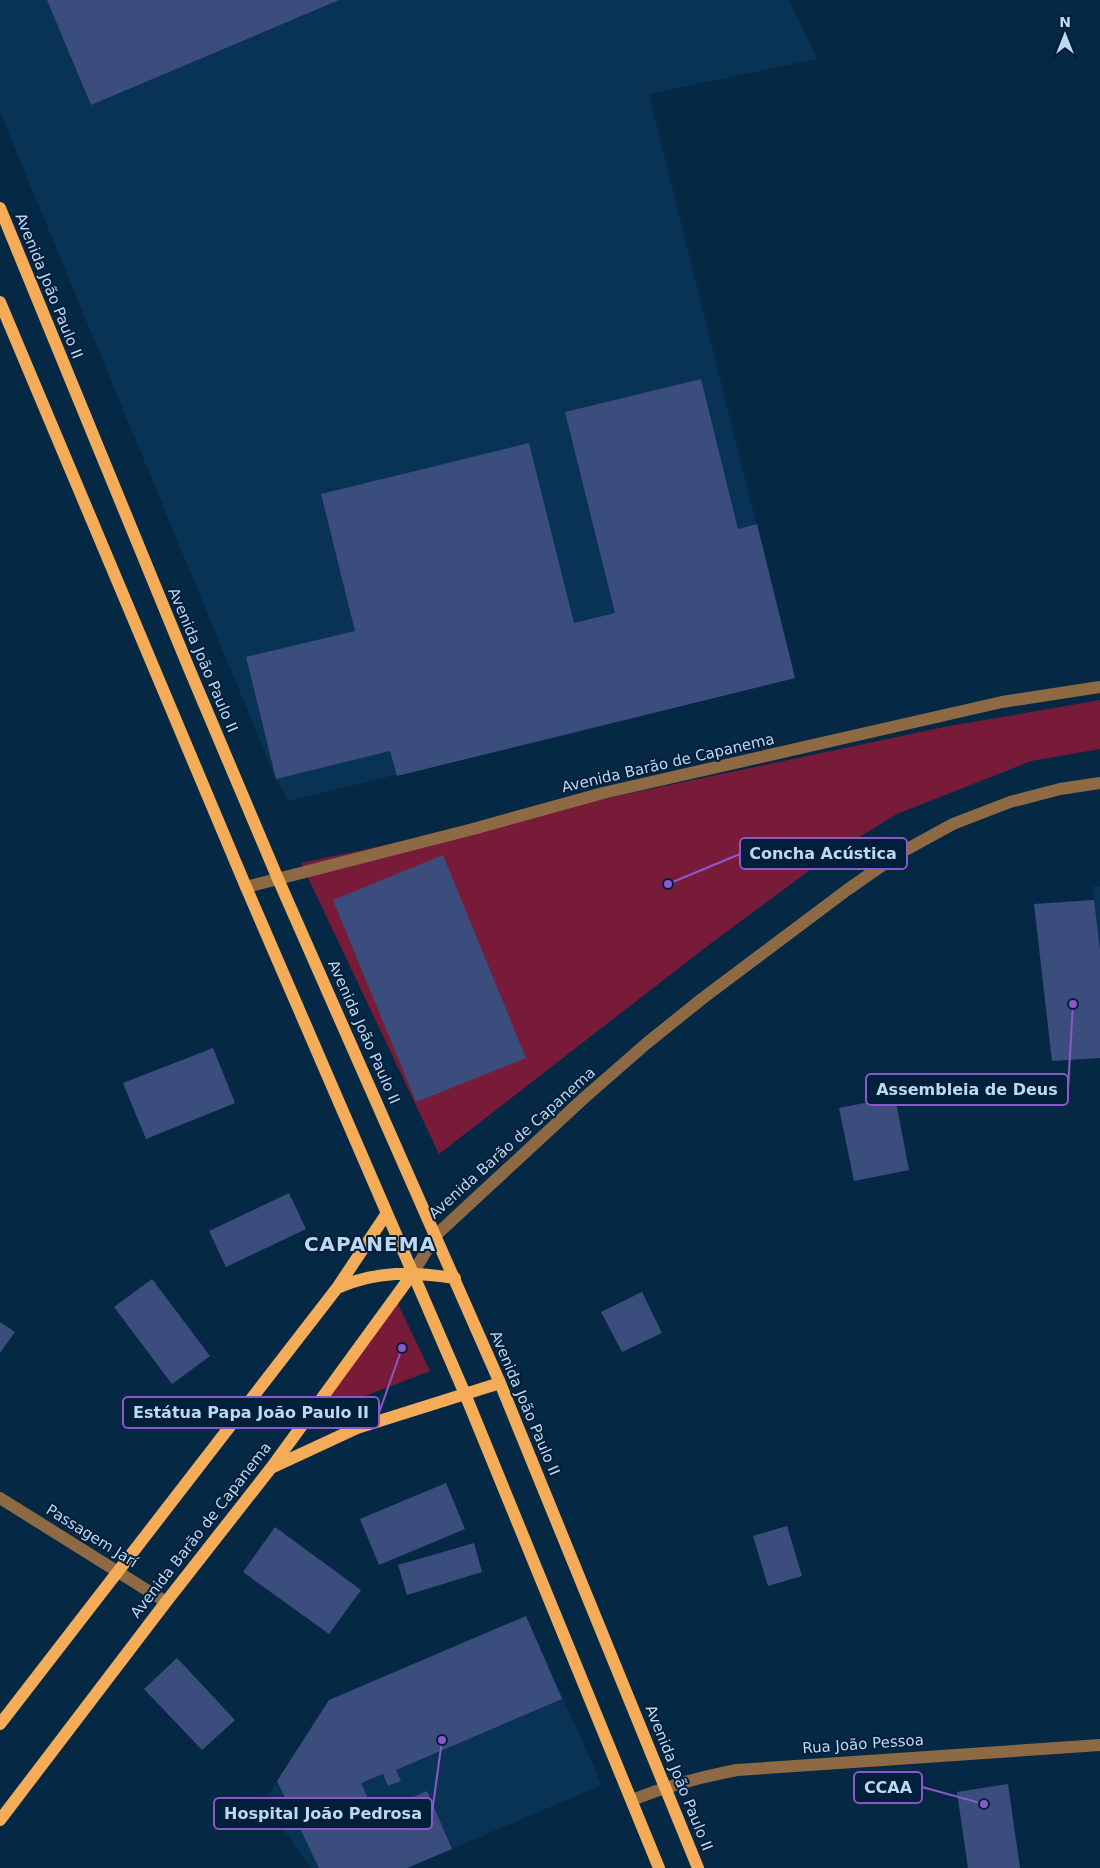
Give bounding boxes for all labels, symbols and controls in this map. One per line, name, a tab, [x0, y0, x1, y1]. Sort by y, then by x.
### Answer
north arrow	[1040, 10, 1090, 60]
text: N	[1059, 14, 1071, 30]
street label: Avenida João Paulo II	[12, 211, 86, 361]
street label: Avenida João Paulo II	[164, 585, 242, 735]
street label: Avenida Barão de Capanema	[560, 730, 776, 796]
callout: Concha Acústica	[740, 838, 907, 869]
text: Concha Acústica	[749, 844, 897, 863]
street label: Avenida João Paulo II	[324, 957, 404, 1107]
street label: Avenida Barão de Capanema	[425, 1063, 599, 1223]
callout: Assembleia de Deus	[866, 1074, 1068, 1105]
text: Assembleia de Deus	[876, 1080, 1058, 1099]
district label: CAPANEMA	[304, 1232, 436, 1256]
street label: Avenida João Paulo II	[486, 1328, 564, 1478]
callout: Estátua Papa João Paulo II	[123, 1397, 379, 1428]
text: Estátua Papa João Paulo II	[133, 1403, 369, 1422]
street label: Avenida Barão de Capanema	[127, 1439, 275, 1621]
street label: Passagem Jarí	[43, 1501, 142, 1572]
street label: Avenida João Paulo II	[642, 1703, 716, 1853]
street label: Rua João Pessoa	[802, 1731, 924, 1757]
callout: CCAA	[854, 1772, 922, 1803]
text: CCAA	[864, 1778, 913, 1797]
callout: Hospital João Pedrosa	[214, 1798, 432, 1829]
text: Hospital João Pedrosa	[224, 1804, 422, 1823]

